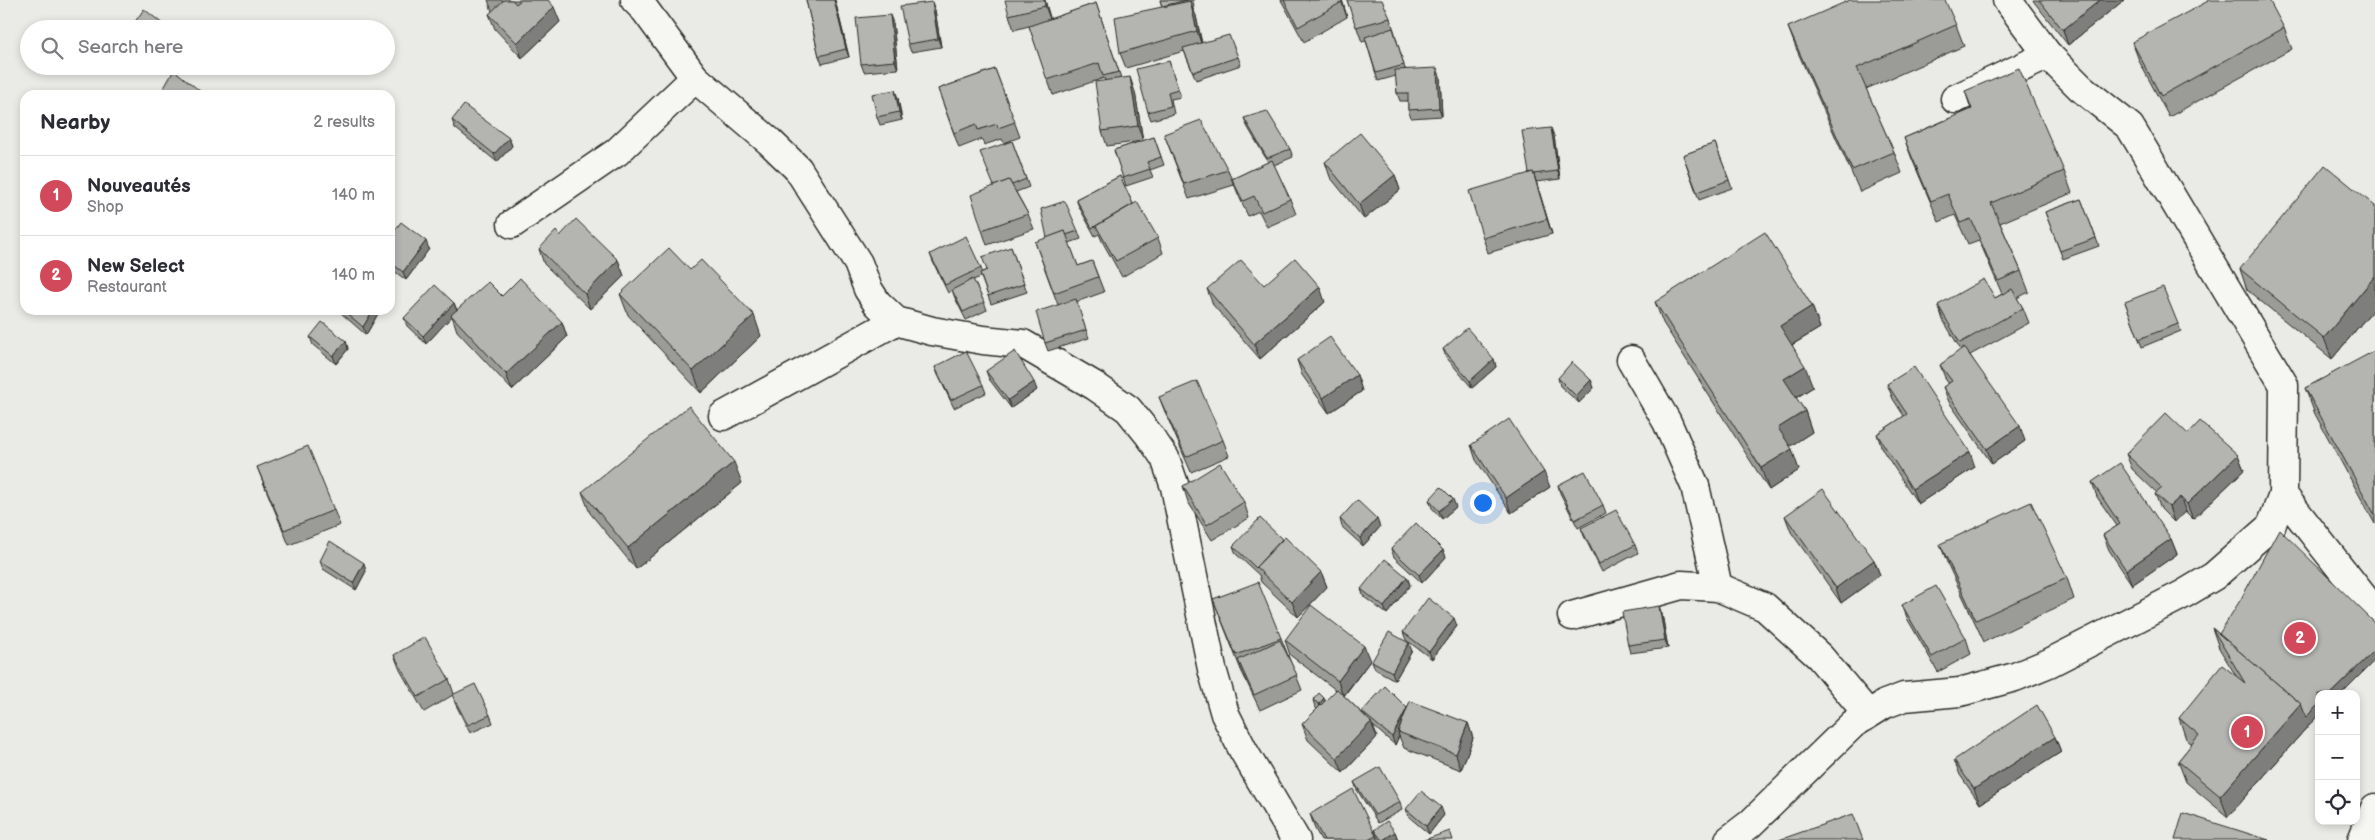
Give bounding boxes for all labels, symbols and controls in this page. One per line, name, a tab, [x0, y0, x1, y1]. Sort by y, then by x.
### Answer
search box	[20, 20, 395, 75]
icon: search	[38, 34, 66, 62]
text: Search here	[78, 36, 183, 59]
text: Nearby	[40, 110, 110, 135]
text: 2 results	[313, 113, 375, 132]
text: Nouveautés	[87, 175, 191, 198]
text: 1	[53, 186, 59, 205]
text: 140 m	[332, 186, 375, 205]
text: Shop	[87, 198, 124, 217]
text: New Select	[87, 255, 185, 278]
text: 2	[51, 266, 61, 285]
text: 140 m	[332, 266, 375, 285]
text: Restaurant	[87, 278, 167, 297]
your location	[1470, 490, 1496, 516]
pin: 2	[2284, 619, 2316, 657]
map controls	[2315, 690, 2360, 825]
button: +	[2315, 690, 2360, 735]
pin: 1	[2231, 713, 2263, 751]
button: −	[2315, 735, 2360, 780]
button: locate	[2315, 780, 2360, 825]

